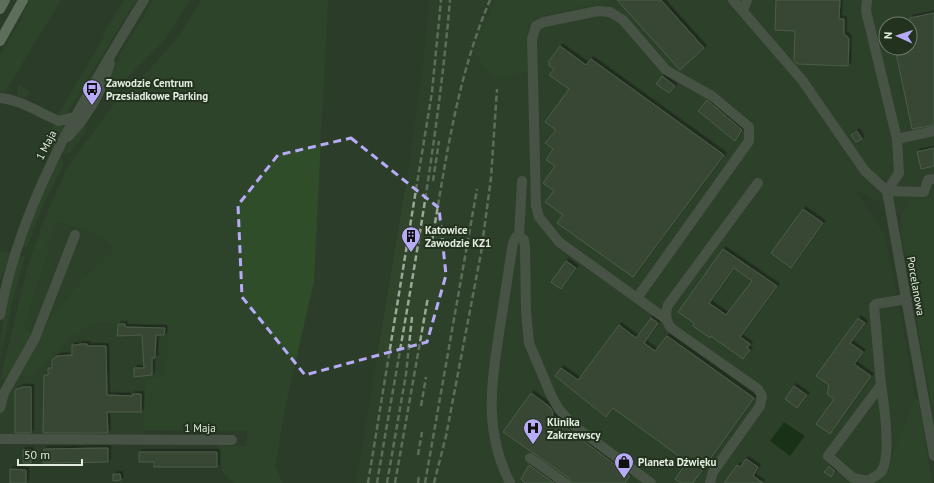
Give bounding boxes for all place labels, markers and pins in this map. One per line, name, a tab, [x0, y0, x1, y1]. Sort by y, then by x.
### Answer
place label: Zawodzie Centrum Przesiadkowe Parking	[106, 76, 208, 103]
bus stop icon: Zawodzie Centrum Przesiadkowe Parking	[81, 78, 103, 106]
place label: Katowice Zawodzie KZ1	[425, 223, 491, 250]
building icon: Katowice Zawodzie KZ1	[400, 225, 422, 253]
place label: Klinika Zakrzewscy	[547, 415, 601, 442]
hospital icon: Klinika Zakrzewscy	[522, 417, 544, 445]
shop icon: Planeta Dźwięku	[613, 451, 635, 479]
place label: Planeta Dźwięku	[638, 455, 716, 469]

